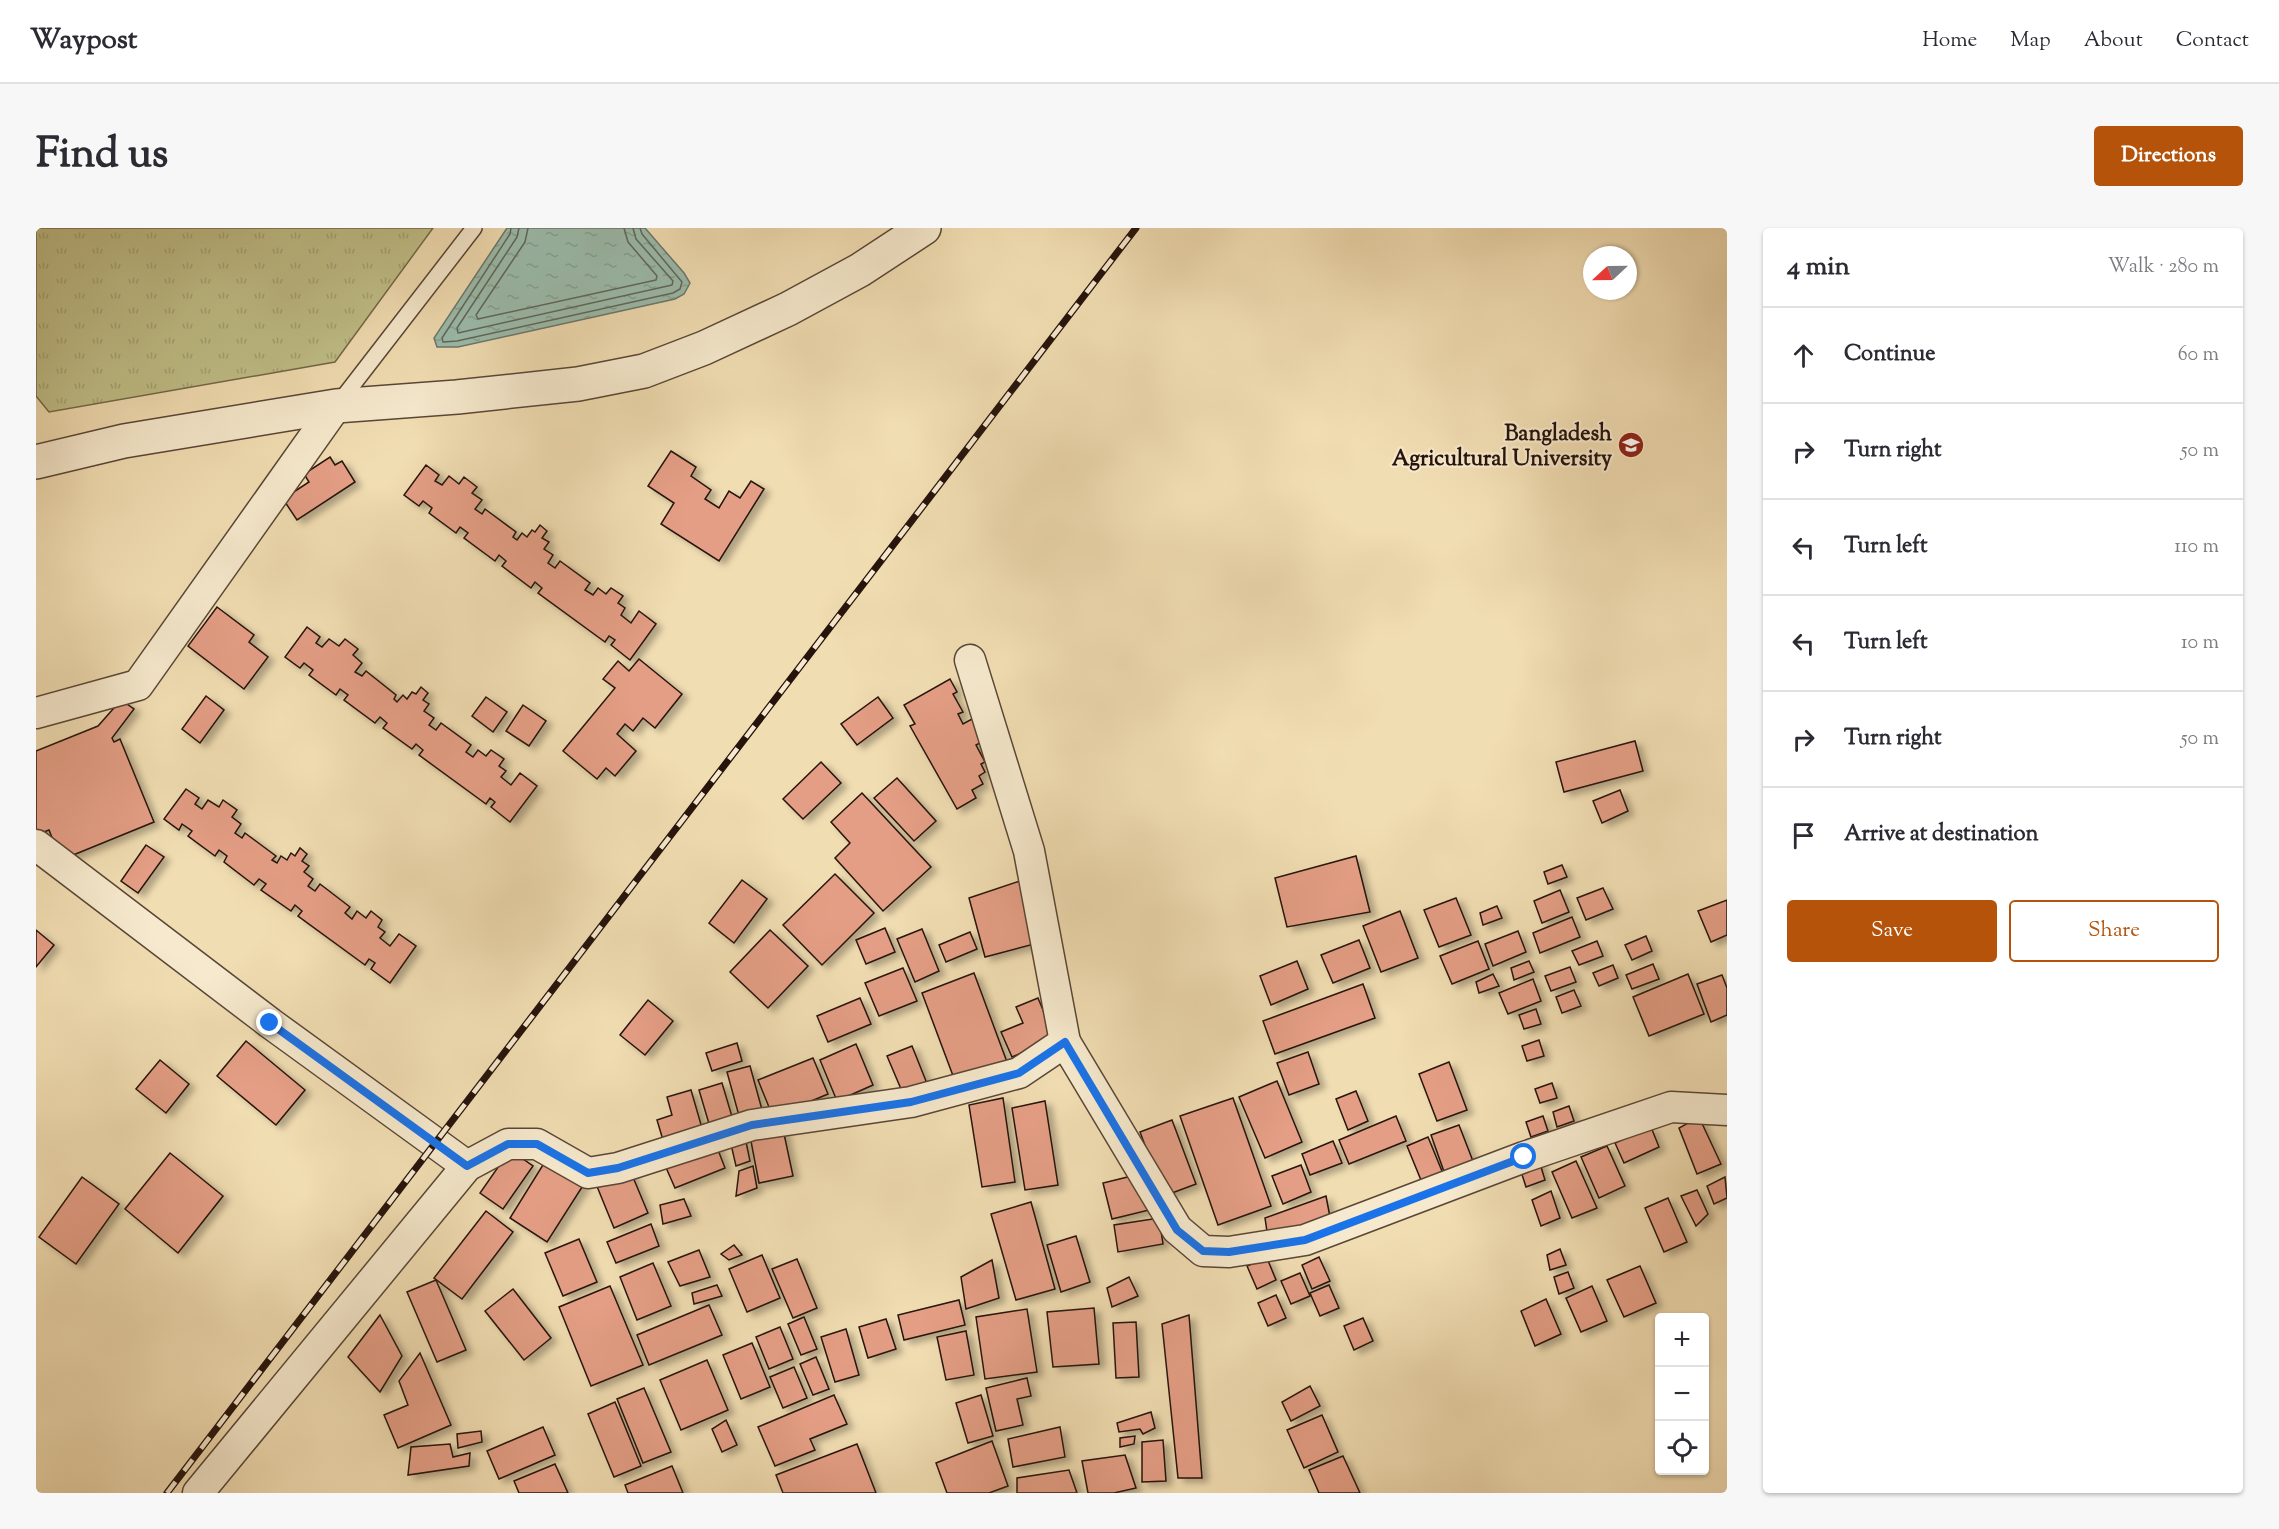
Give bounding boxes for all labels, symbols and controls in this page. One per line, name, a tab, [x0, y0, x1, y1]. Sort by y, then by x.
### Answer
text: Waypost	[30, 21, 137, 61]
text: Home	[1922, 26, 1977, 56]
text: Map	[2010, 26, 2051, 56]
text: About	[2084, 26, 2143, 56]
text: Contact	[2176, 26, 2249, 56]
text: Find us	[36, 126, 168, 186]
button: Directions	[2094, 126, 2243, 186]
north arrow	[1583, 246, 1637, 300]
text: 4 min	[1787, 249, 1850, 286]
text: Walk · 280 m	[2108, 253, 2219, 282]
icon: ahead	[1787, 339, 1820, 372]
text: Continue	[1844, 339, 1935, 371]
text: 60 m	[2178, 341, 2219, 370]
place label: Bangladesh Agricultural University	[1392, 419, 1612, 476]
school or university icon: Bangladesh Agricultural University	[1616, 430, 1646, 460]
icon: right	[1787, 435, 1820, 468]
text: Turn right	[1844, 435, 1941, 467]
text: 50 m	[2181, 437, 2219, 466]
icon: left	[1787, 531, 1820, 564]
text: Turn left	[1844, 531, 1927, 563]
text: 110 m	[2174, 533, 2219, 562]
icon: left	[1787, 627, 1820, 660]
text: Turn left	[1844, 627, 1927, 659]
text: 10 m	[2181, 629, 2219, 658]
icon: right	[1787, 723, 1820, 756]
text: Turn right	[1844, 723, 1941, 755]
text: 50 m	[2181, 725, 2219, 754]
icon: arrive	[1787, 819, 1820, 852]
text: Arrive at destination	[1844, 819, 2039, 851]
button: Save	[1787, 900, 1997, 962]
button: Share	[2009, 900, 2219, 962]
route end	[256, 1009, 282, 1035]
route start	[1510, 1143, 1536, 1169]
map controls	[1655, 1313, 1709, 1475]
button: +	[1655, 1313, 1709, 1367]
button: −	[1655, 1367, 1709, 1421]
button: locate	[1655, 1421, 1709, 1475]

